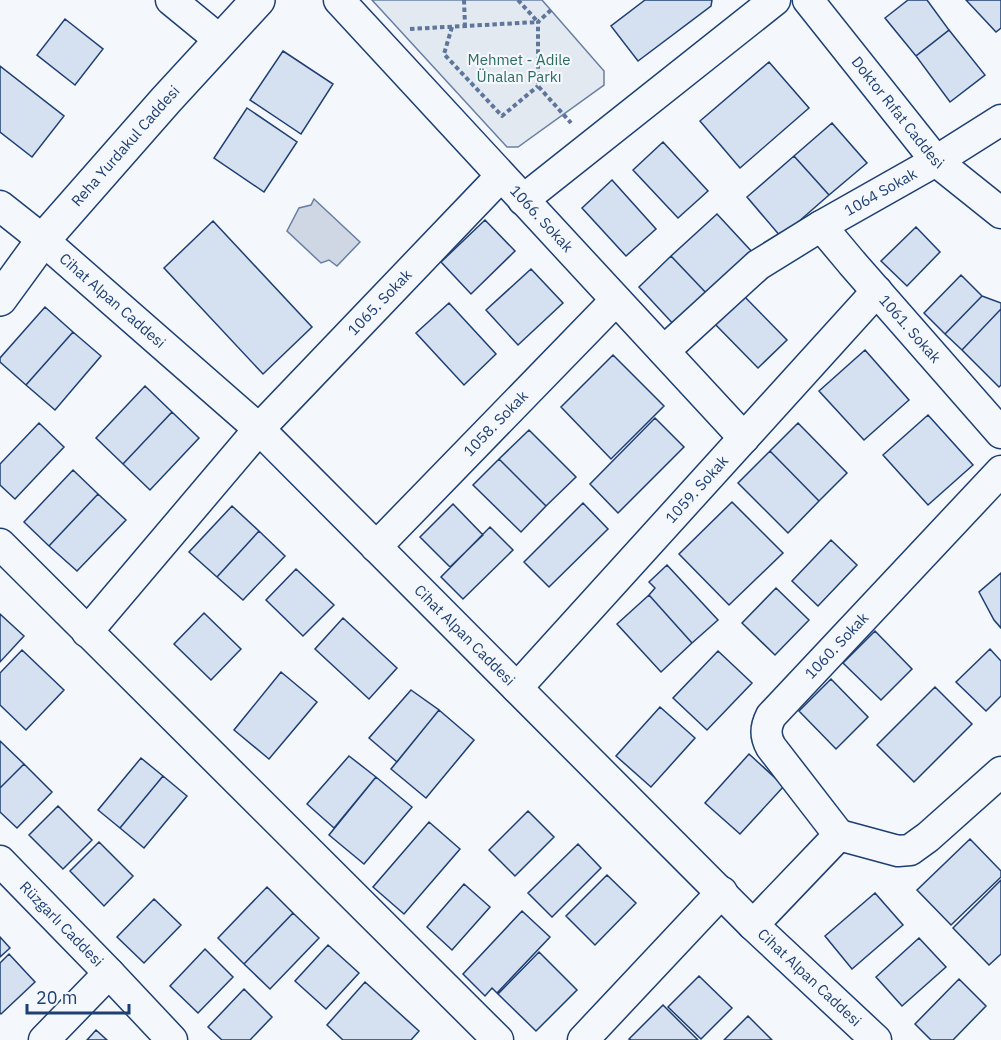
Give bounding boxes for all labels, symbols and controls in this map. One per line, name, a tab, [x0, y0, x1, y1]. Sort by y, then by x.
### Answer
park label: Mehmet - Adile Ünalan Parkı	[468, 50, 570, 86]
street label: Doktor Rıfat Caddesi	[848, 52, 948, 173]
street label: Reha Yurdakul Caddesi	[67, 81, 184, 210]
street label: 1064 Sokak	[841, 164, 920, 220]
street label: 1066. Sokak	[506, 181, 577, 256]
street label: Cihat Alpan Caddesi	[56, 249, 170, 352]
street label: 1065. Sokak	[343, 265, 416, 339]
street label: 1061. Sokak	[875, 291, 945, 367]
street label: 1058. Sokak	[459, 386, 532, 460]
street label: 1059. Sokak	[661, 451, 732, 527]
street label: Cihat Alpan Caddesi	[410, 580, 519, 689]
street label: 1060. Sokak	[801, 608, 872, 683]
street label: Rüzgarlı Caddesi	[16, 877, 108, 970]
street label: Cihat Alpan Caddesi	[754, 924, 865, 1030]
scale bar	[27, 977, 129, 1015]
text: 20 m	[36, 986, 78, 1009]

